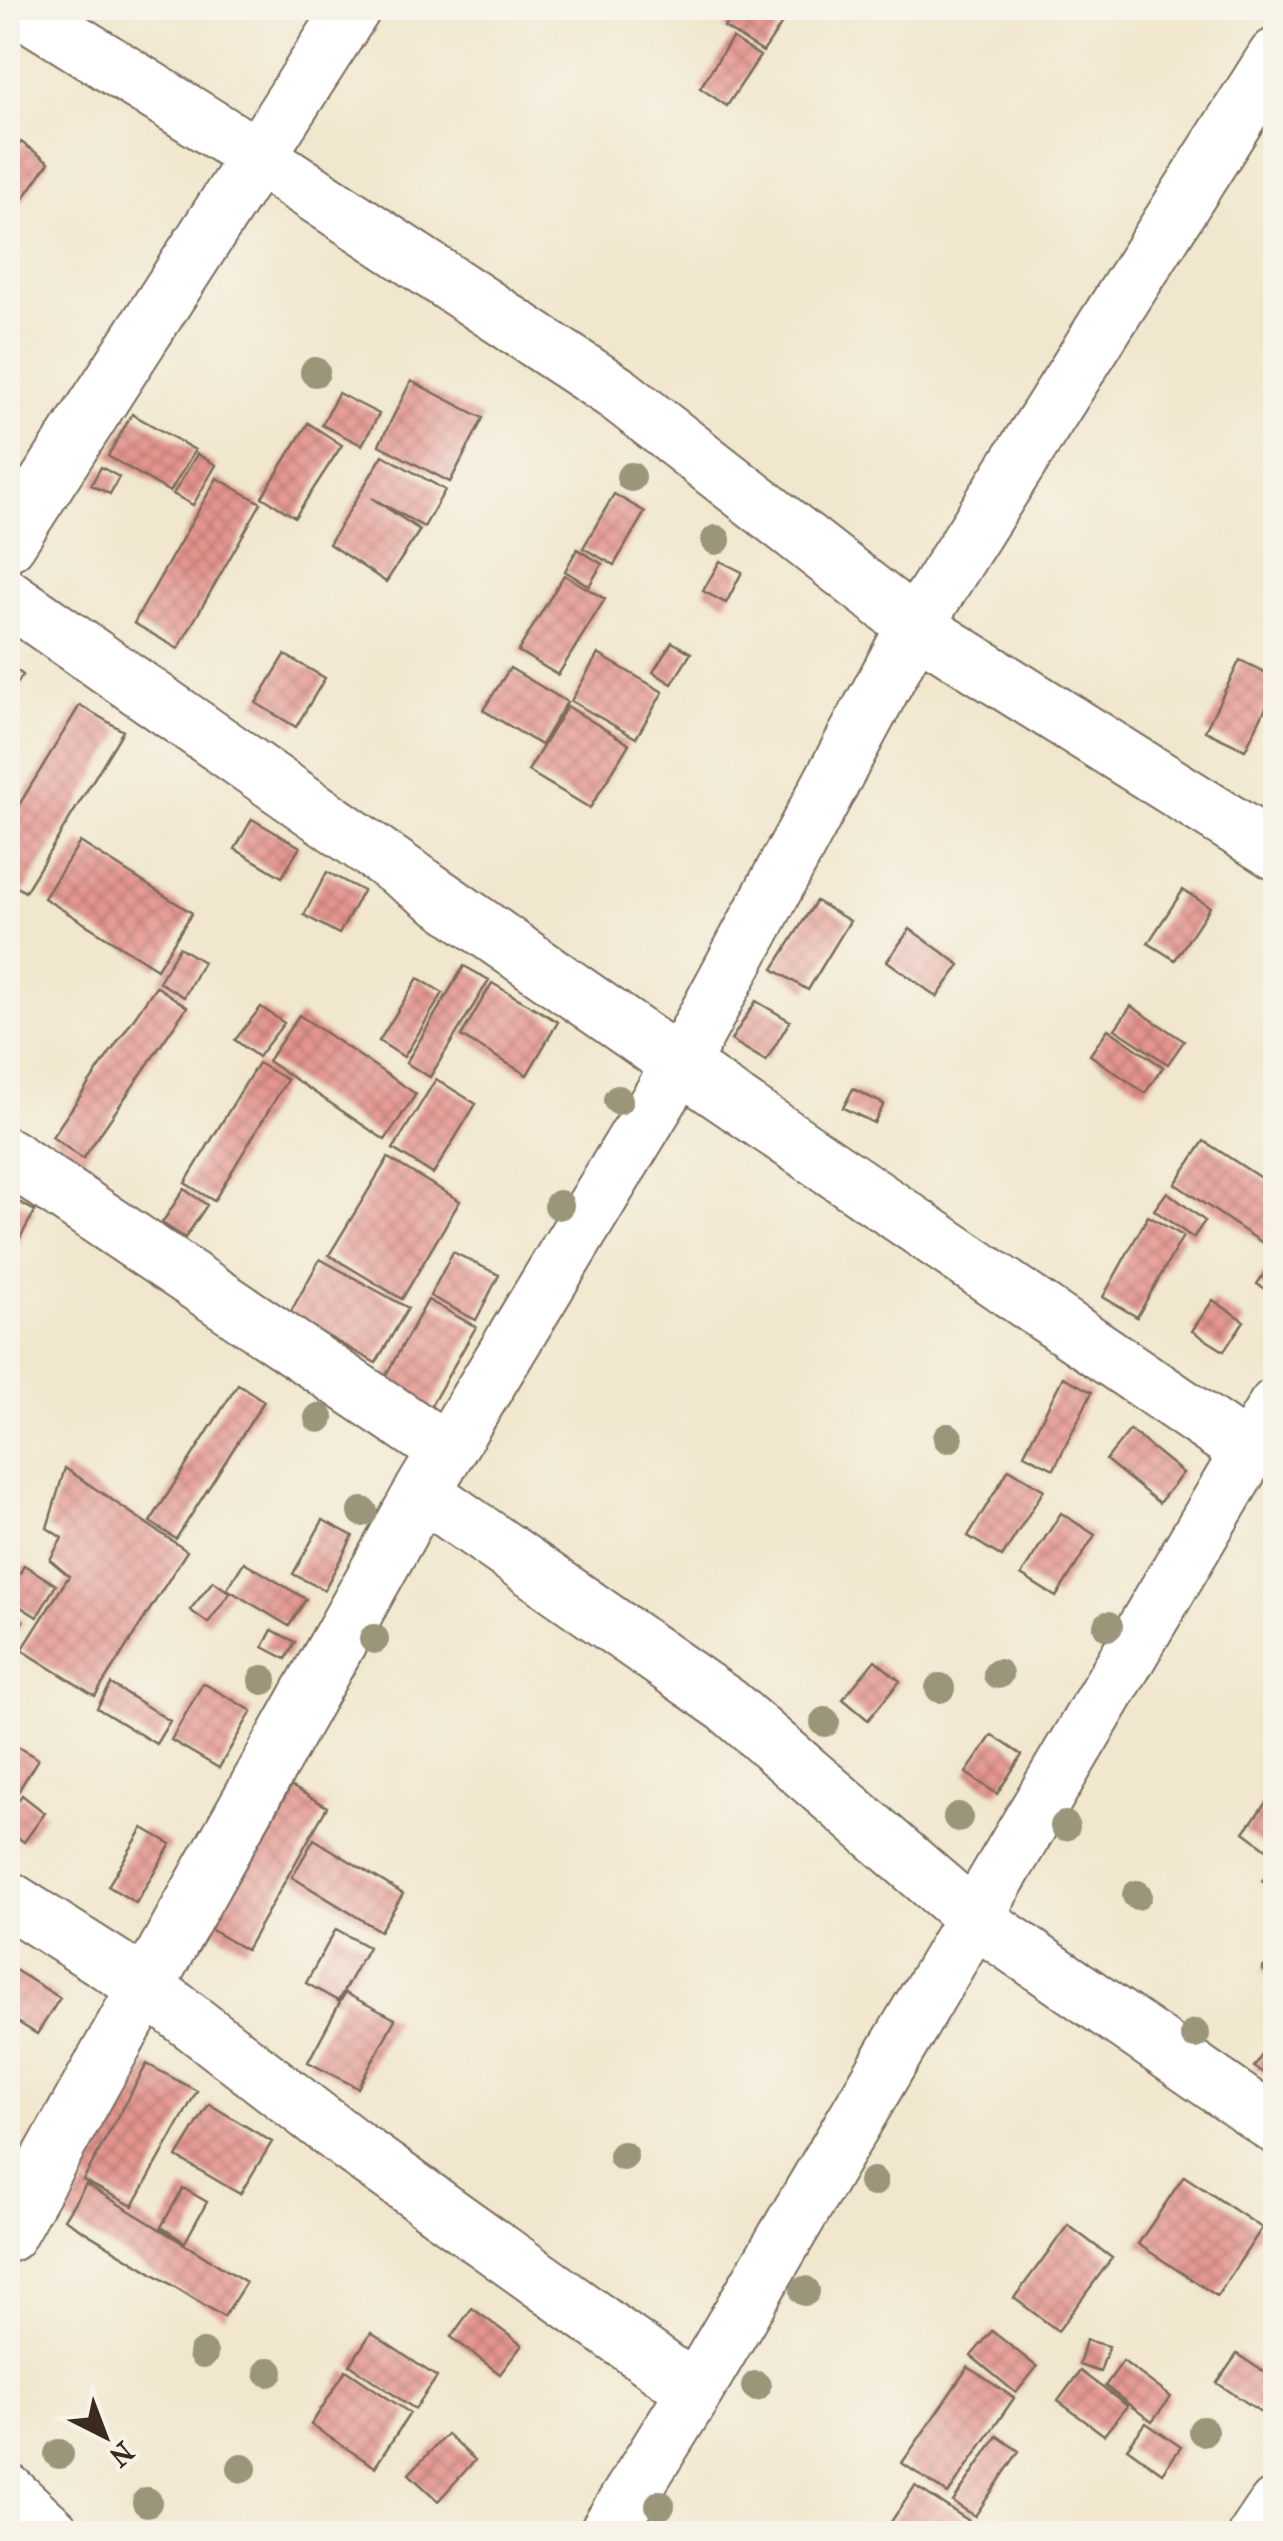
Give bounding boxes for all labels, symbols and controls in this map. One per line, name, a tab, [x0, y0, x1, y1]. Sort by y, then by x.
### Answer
north arrow	[55, 2386, 155, 2486]
text: N	[102, 2435, 140, 2474]

